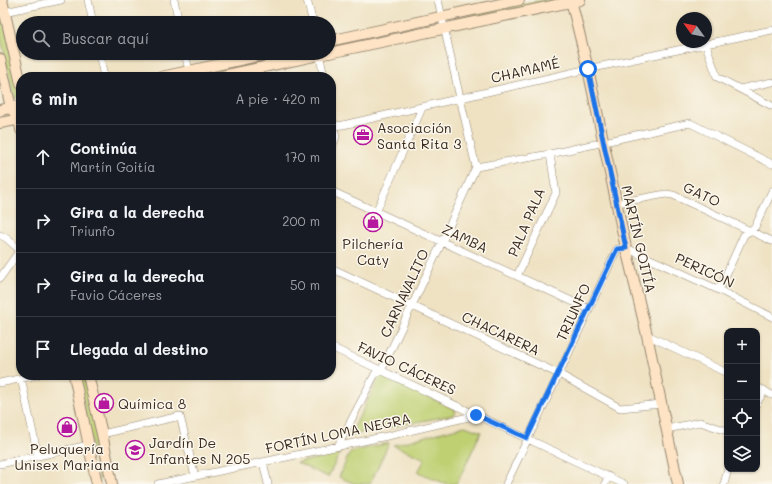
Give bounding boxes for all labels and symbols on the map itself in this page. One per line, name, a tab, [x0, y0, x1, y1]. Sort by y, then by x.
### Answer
north arrow	[676, 12, 712, 48]
street label: CHAMAMÉ	[489, 53, 561, 87]
route start	[579, 60, 597, 78]
place label: Asociación Santa Rita 3	[377, 118, 462, 153]
office icon: Asociación Santa Rita 3	[352, 124, 374, 146]
street label: GATO	[680, 177, 724, 211]
street label: MARTÍN GOITÍA	[617, 183, 661, 295]
street label: PALA PALA	[503, 185, 549, 259]
shop icon: Pilchería Caty	[362, 211, 384, 233]
street label: ZAMBA	[439, 219, 491, 257]
place label: Pilchería Caty	[342, 234, 404, 269]
street label: CARNAVALITO	[375, 246, 433, 340]
street label: PERICÓN	[672, 248, 738, 292]
street label: TRIUNFO	[551, 280, 595, 344]
street label: CHACARERA	[459, 307, 543, 359]
street label: FAVIO CÁCERES	[355, 337, 459, 399]
shop icon: Química 8	[93, 392, 115, 414]
place label: Química 8	[118, 394, 186, 413]
route end	[467, 406, 485, 424]
street label: FORTÍN LOMA NEGRA	[264, 408, 412, 458]
shop icon: Peluquería Unisex Mariana	[56, 416, 78, 438]
place label: Jardín De Infantes N 205	[149, 433, 250, 468]
place label: Peluquería Unisex Mariana	[15, 439, 119, 474]
school or university icon: Jardín De Infantes N 205	[124, 439, 146, 461]

